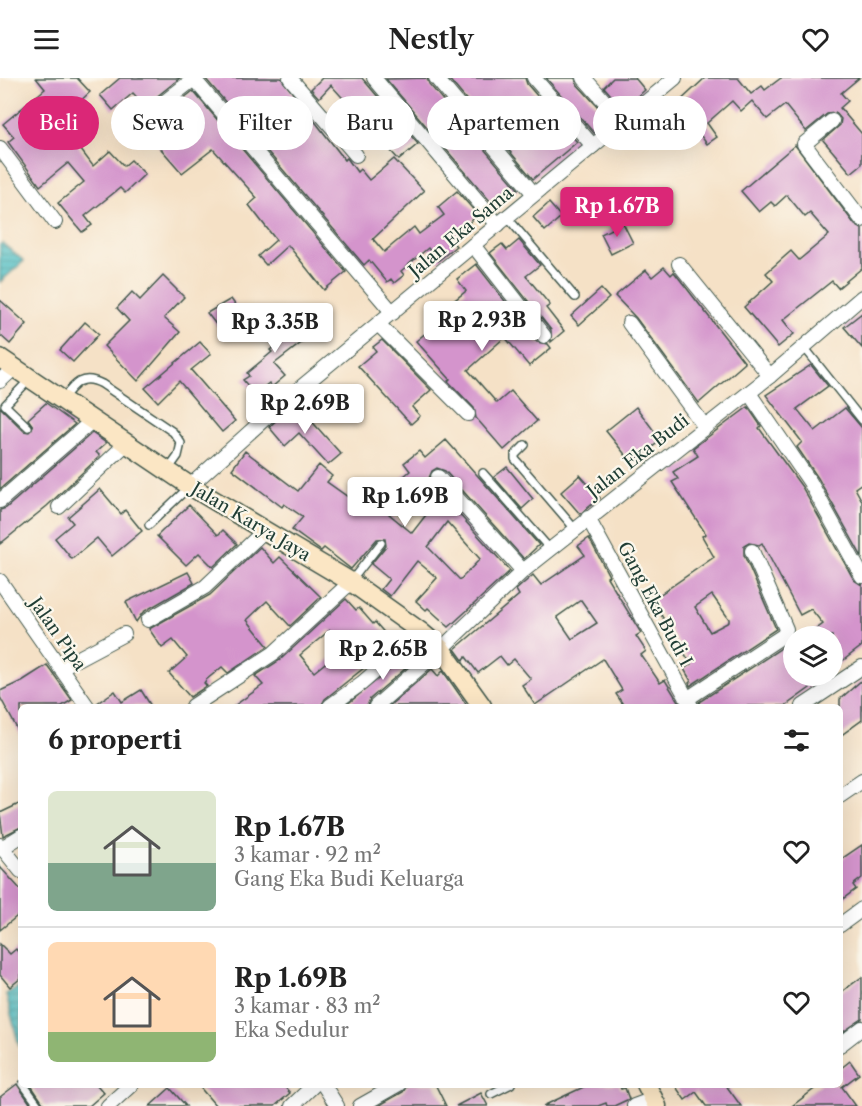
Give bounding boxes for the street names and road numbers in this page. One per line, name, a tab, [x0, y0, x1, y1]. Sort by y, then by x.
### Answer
street label: Jalan Eka Sama	[402, 182, 518, 284]
street label: Jalan Eka Budi	[580, 409, 694, 504]
street label: Jalan Karya Jaya	[185, 476, 315, 567]
street label: Gang Eka Budi I	[613, 538, 697, 670]
street label: Jalan Pipa	[23, 591, 92, 675]

